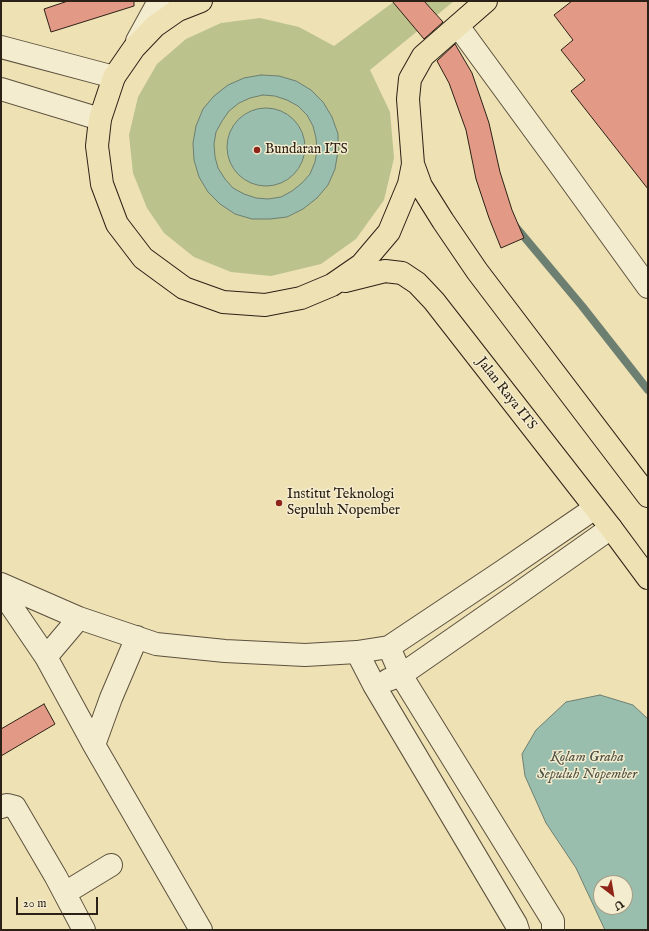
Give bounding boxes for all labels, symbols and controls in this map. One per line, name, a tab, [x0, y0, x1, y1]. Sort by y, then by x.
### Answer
place label: Bundaran ITS	[265, 142, 348, 158]
marker: Bundaran ITS	[252, 145, 262, 155]
street label: Jalan Raya ITS	[472, 354, 540, 434]
place label: Institut Teknologi Sepuluh Nopember	[287, 487, 400, 520]
marker: Institut Teknologi Sepuluh Nopember	[274, 498, 284, 508]
water label: Kolam Graha Sepuluh Nopember	[537, 749, 637, 784]
north arrow	[593, 875, 633, 915]
scale bar	[18, 889, 100, 915]
text: 20 m	[23, 896, 46, 911]
text: U	[611, 896, 626, 913]

